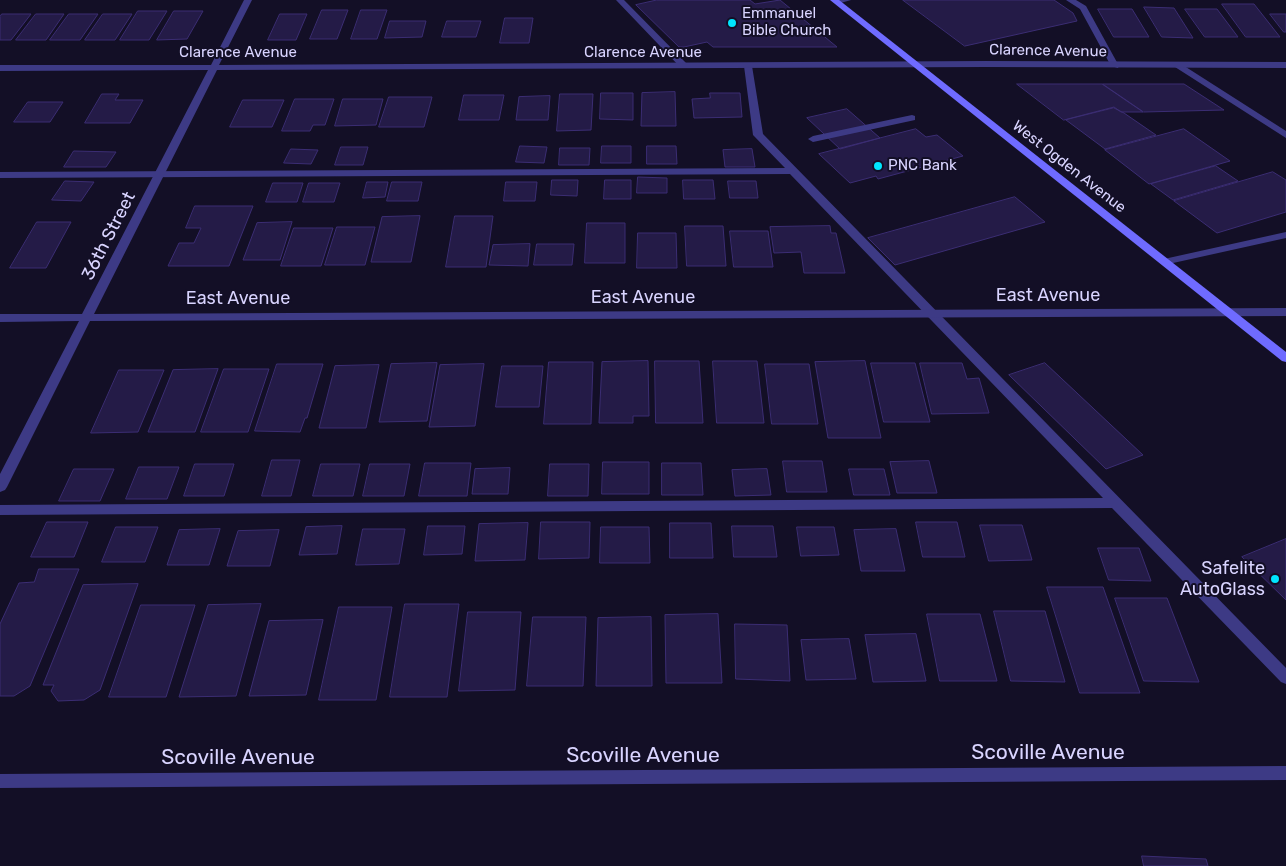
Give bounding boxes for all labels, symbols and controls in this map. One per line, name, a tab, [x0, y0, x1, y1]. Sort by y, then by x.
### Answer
place label: Emmanuel Bible Church	[742, 5, 831, 40]
marker: Emmanuel Bible Church	[726, 17, 738, 29]
street label: Clarence Avenue	[989, 41, 1107, 61]
street label: Clarence Avenue	[179, 44, 297, 62]
street label: Clarence Avenue	[584, 44, 702, 62]
street label: West Ogden Avenue	[1009, 117, 1129, 217]
place label: PNC Bank	[888, 157, 957, 175]
marker: PNC Bank	[872, 160, 884, 172]
street label: 36th Street	[78, 188, 140, 284]
street label: East Avenue	[996, 285, 1100, 307]
street label: East Avenue	[591, 287, 695, 309]
street label: East Avenue	[186, 288, 290, 310]
place label: Safelite AutoGlass	[1180, 558, 1265, 600]
marker: Safelite AutoGlass	[1269, 573, 1281, 585]
street label: Scoville Avenue	[971, 740, 1125, 766]
street label: Scoville Avenue	[566, 743, 720, 769]
street label: Scoville Avenue	[161, 745, 315, 771]

